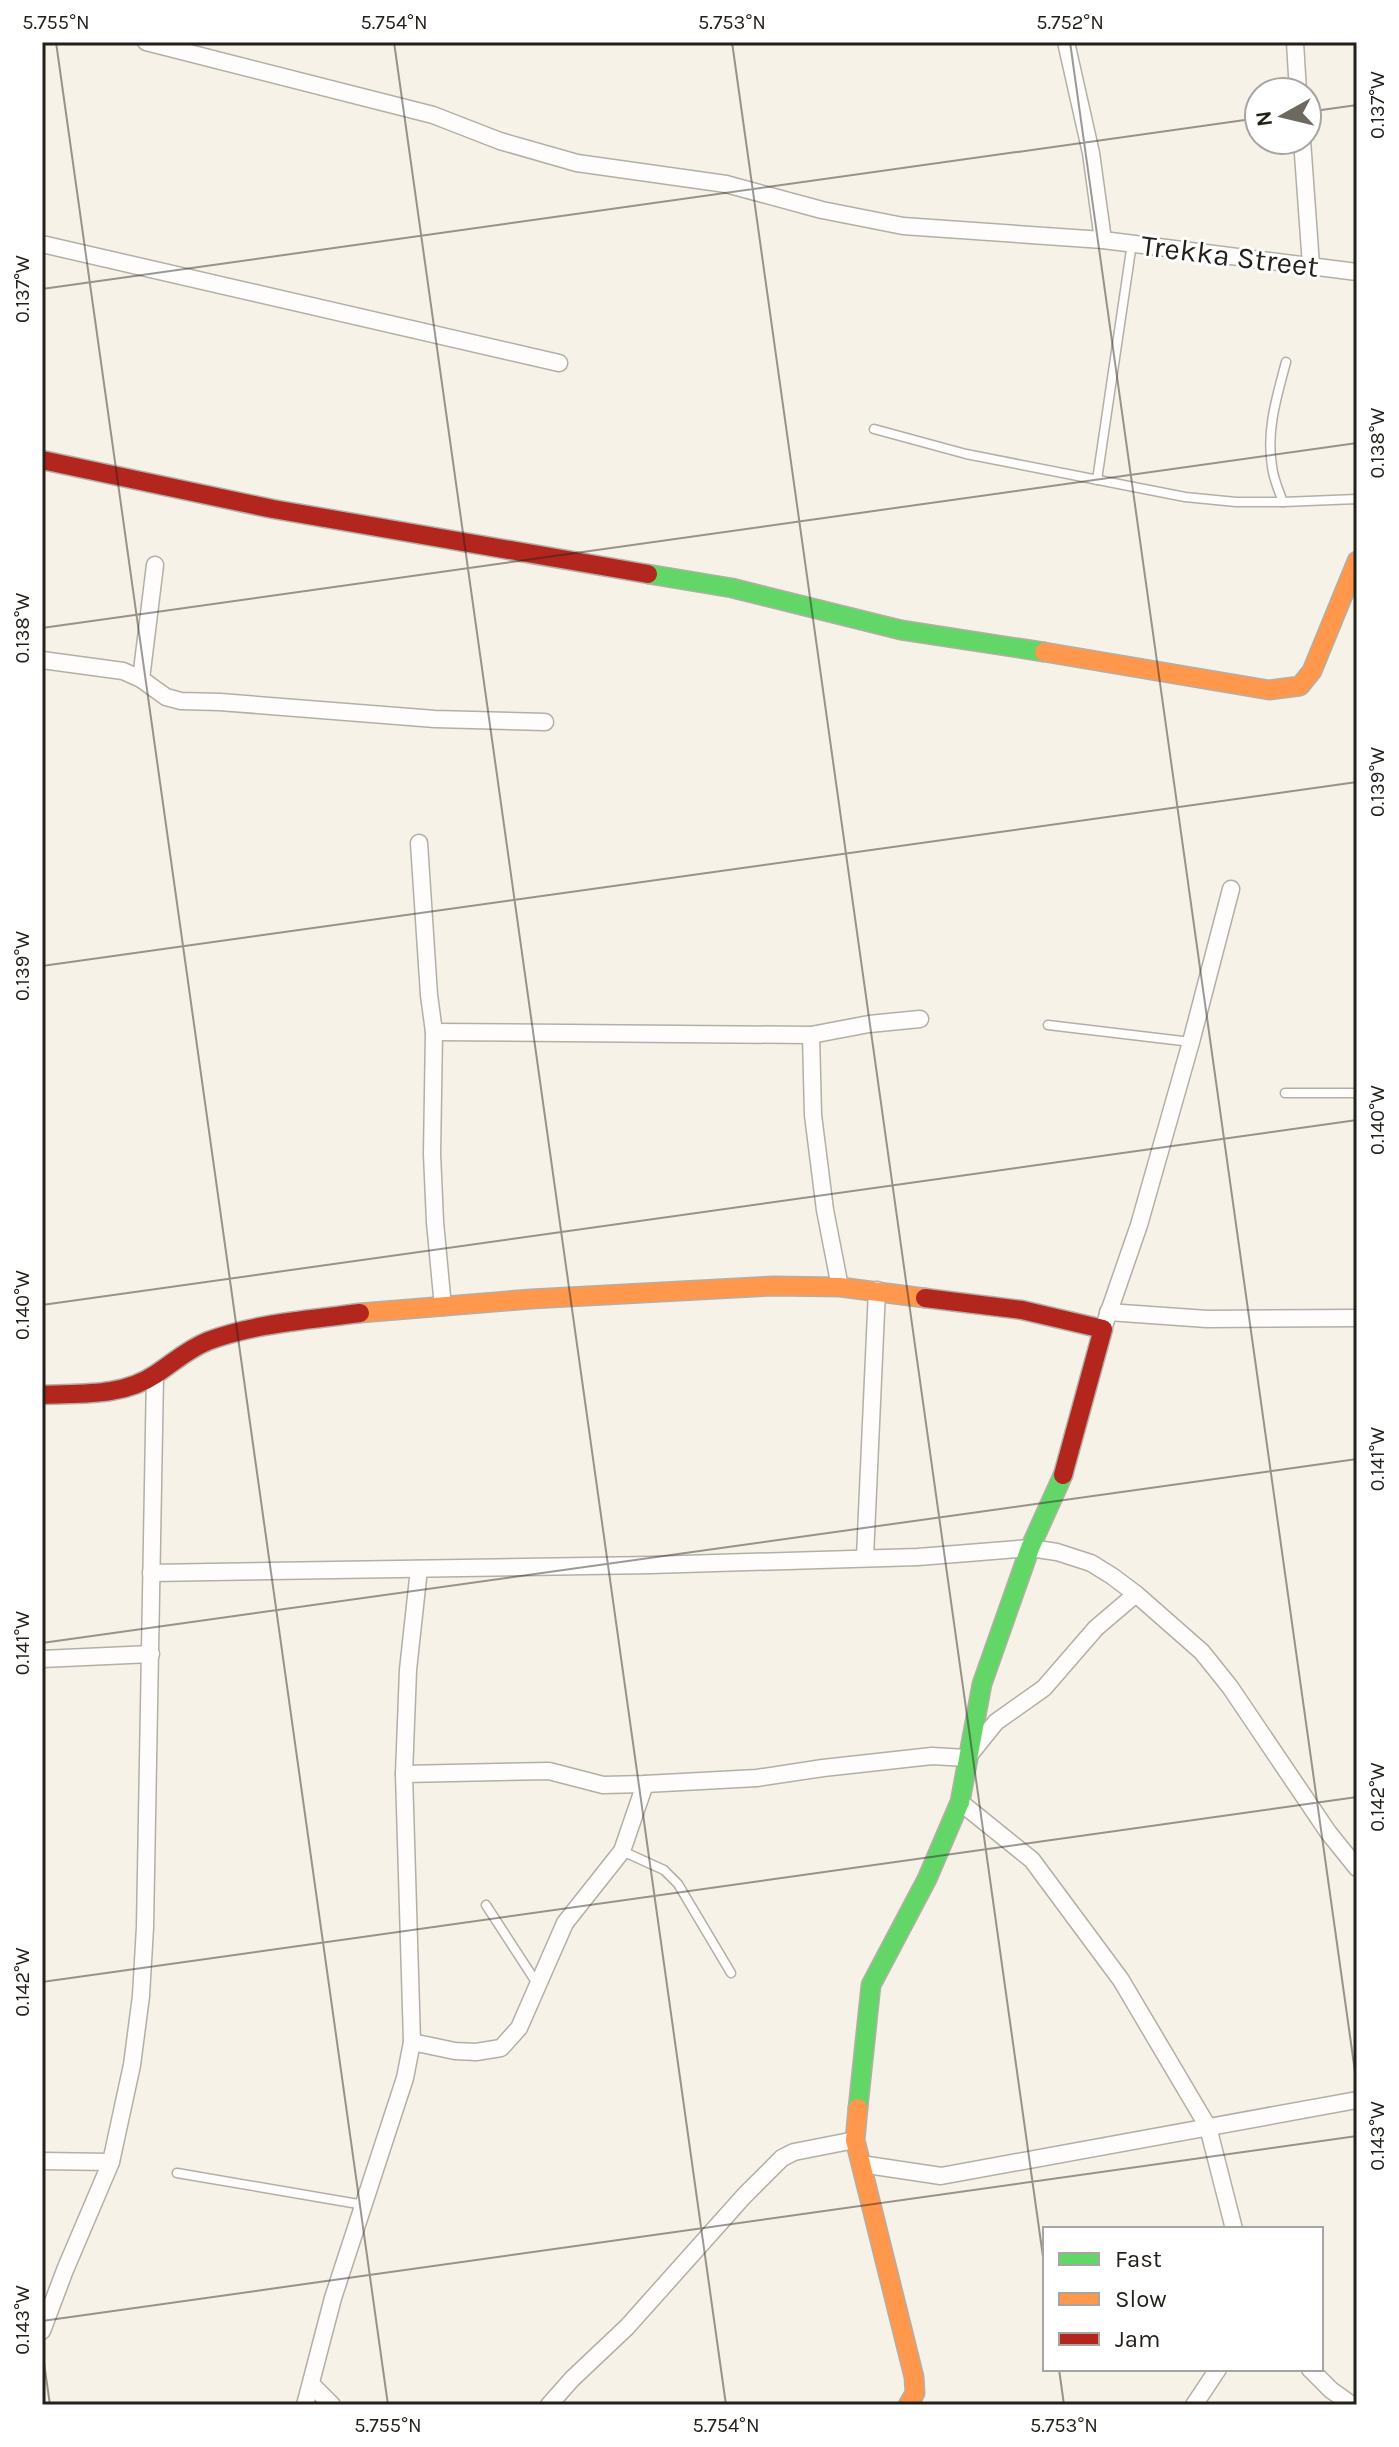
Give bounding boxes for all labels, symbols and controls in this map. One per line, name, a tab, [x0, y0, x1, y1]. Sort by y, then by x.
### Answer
text: 5.755°N	[22, 11, 90, 34]
text: 5.754°N	[360, 11, 428, 34]
text: 5.753°N	[698, 11, 766, 34]
text: 5.752°N	[1036, 11, 1104, 34]
text: 0.137°W	[1366, 71, 1389, 139]
north arrow	[1243, 76, 1323, 156]
text: N	[1250, 109, 1278, 128]
street label: Trekka Street	[1139, 227, 1321, 285]
text: 0.137°W	[11, 255, 34, 323]
text: 0.138°W	[1366, 407, 1389, 478]
text: 0.138°W	[11, 592, 34, 663]
text: 0.139°W	[1366, 747, 1389, 817]
text: 0.139°W	[11, 931, 34, 1001]
text: 0.140°W	[1366, 1085, 1389, 1155]
text: 0.140°W	[11, 1270, 34, 1340]
text: 0.141°W	[1366, 1427, 1389, 1491]
text: 0.141°W	[11, 1611, 34, 1675]
text: 0.142°W	[1366, 1762, 1389, 1832]
text: 0.142°W	[11, 1947, 34, 2017]
text: 0.143°W	[1366, 2101, 1389, 2171]
legend	[1043, 2227, 1323, 2371]
text: Fast	[1115, 2245, 1162, 2273]
text: 0.143°W	[11, 2285, 34, 2355]
text: Slow	[1115, 2285, 1167, 2313]
text: Jam	[1115, 2325, 1160, 2353]
text: 5.755°N	[354, 2414, 422, 2437]
text: 5.754°N	[692, 2414, 760, 2437]
text: 5.753°N	[1030, 2414, 1098, 2437]

